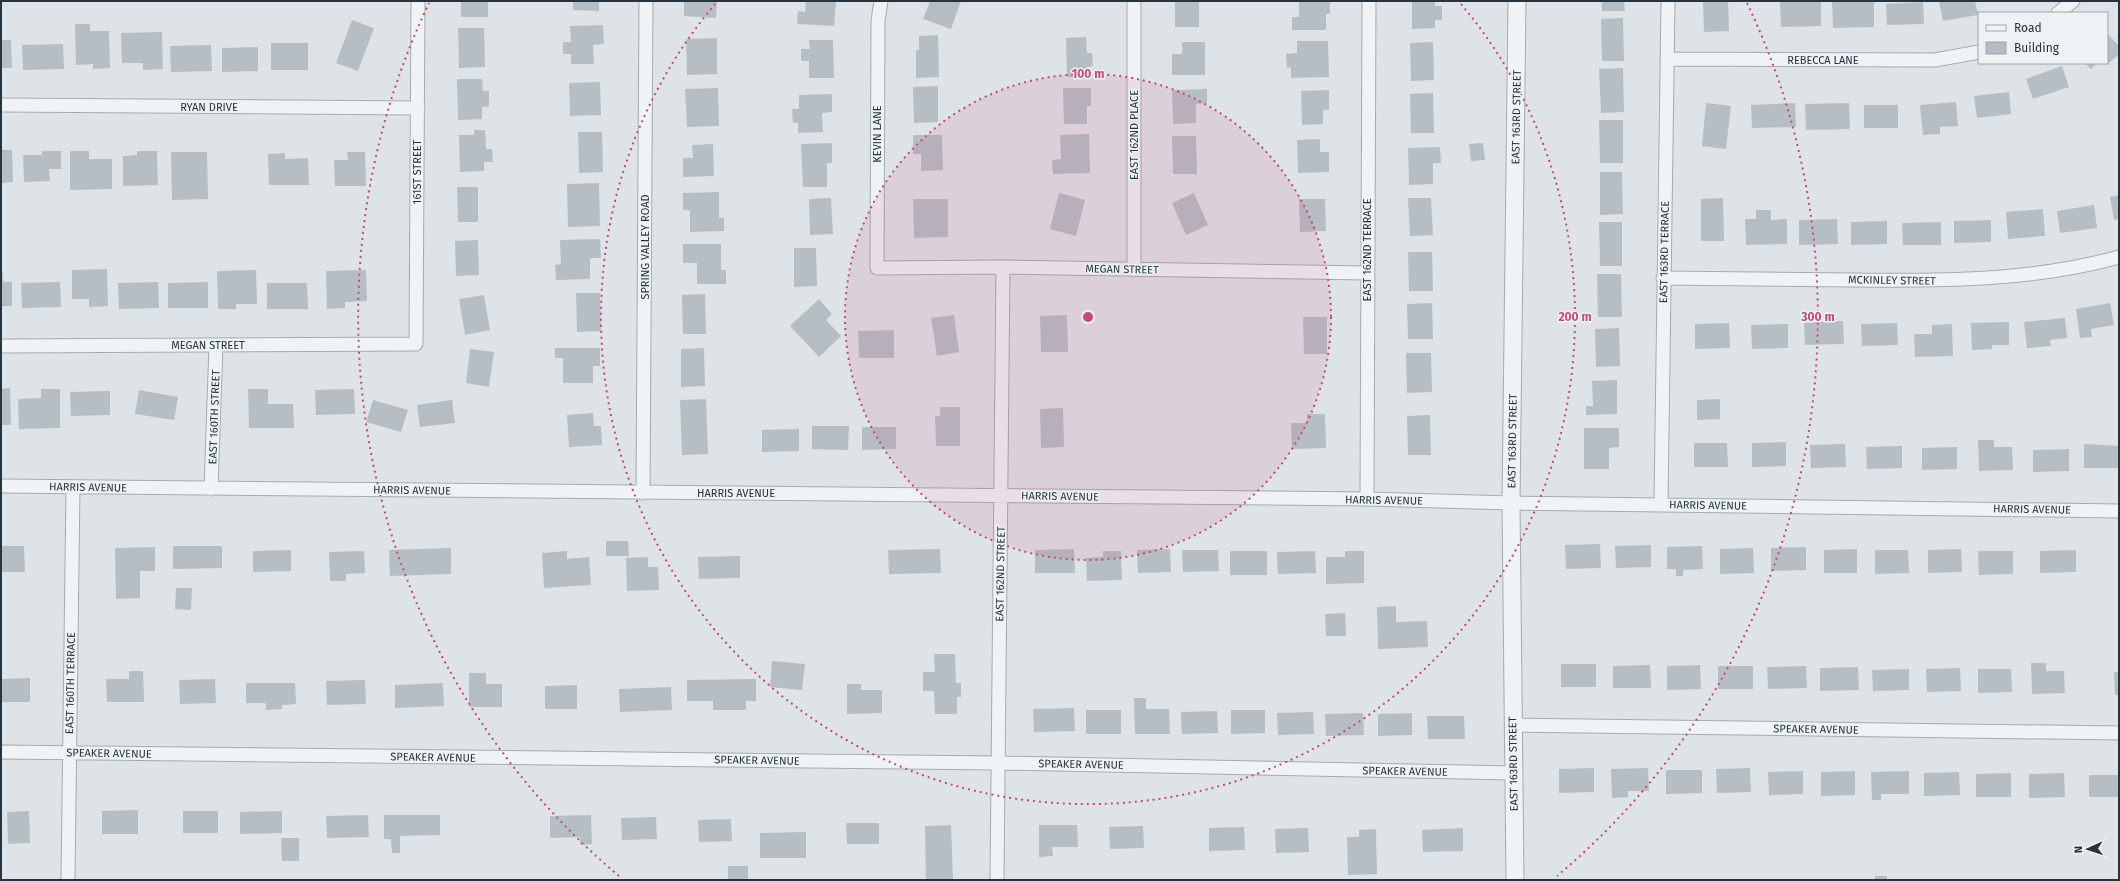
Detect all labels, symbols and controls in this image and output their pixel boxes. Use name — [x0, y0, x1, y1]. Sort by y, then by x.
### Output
legend — [1978, 12, 2108, 64]
text: Road — [2014, 21, 2042, 35]
text: Building — [2014, 41, 2060, 55]
street label: REBECCA LANE — [1787, 54, 1859, 67]
text: 100 m — [1072, 67, 1104, 81]
street label: EAST 163RD STREET — [1509, 69, 1524, 164]
street label: EAST 162ND PLACE — [1128, 90, 1141, 180]
street label: RYAN DRIVE — [180, 101, 238, 114]
street label: KEVIN LANE — [871, 105, 884, 163]
street label: 161ST STREET — [411, 139, 424, 204]
street label: SPRING VALLEY ROAD — [639, 194, 652, 300]
street label: EAST 162ND TERRACE — [1361, 198, 1374, 302]
street label: EAST 163RD TERRACE — [1657, 201, 1672, 303]
street label: MEGAN STREET — [1085, 262, 1159, 277]
street label: MCKINLEY STREET — [1848, 273, 1936, 288]
centre of rings — [1081, 310, 1095, 324]
text: 200 m — [1558, 310, 1592, 324]
text: 300 m — [1800, 310, 1835, 324]
street label: MEGAN STREET — [171, 339, 245, 352]
street label: EAST 160TH STREET — [206, 369, 223, 465]
street label: EAST 163RD STREET — [1505, 393, 1520, 488]
street label: HARRIS AVENUE — [49, 480, 127, 495]
street label: HARRIS AVENUE — [373, 483, 451, 498]
street label: HARRIS AVENUE — [697, 487, 775, 500]
street label: HARRIS AVENUE — [1021, 489, 1099, 504]
street label: HARRIS AVENUE — [1345, 493, 1423, 508]
street label: HARRIS AVENUE — [1669, 498, 1747, 513]
street label: HARRIS AVENUE — [1993, 502, 2071, 517]
street label: EAST 162ND STREET — [993, 526, 1008, 622]
street label: EAST 160TH TERRACE — [63, 632, 78, 734]
street label: EAST 163RD STREET — [1506, 716, 1521, 811]
street label: SPEAKER AVENUE — [1773, 722, 1859, 737]
street label: SPEAKER AVENUE — [66, 746, 152, 761]
street label: SPEAKER AVENUE — [390, 750, 476, 765]
street label: SPEAKER AVENUE — [714, 753, 800, 768]
street label: SPEAKER AVENUE — [1038, 757, 1124, 772]
street label: SPEAKER AVENUE — [1362, 764, 1448, 779]
north arrow — [2068, 829, 2108, 869]
text: N — [2072, 846, 2085, 853]

